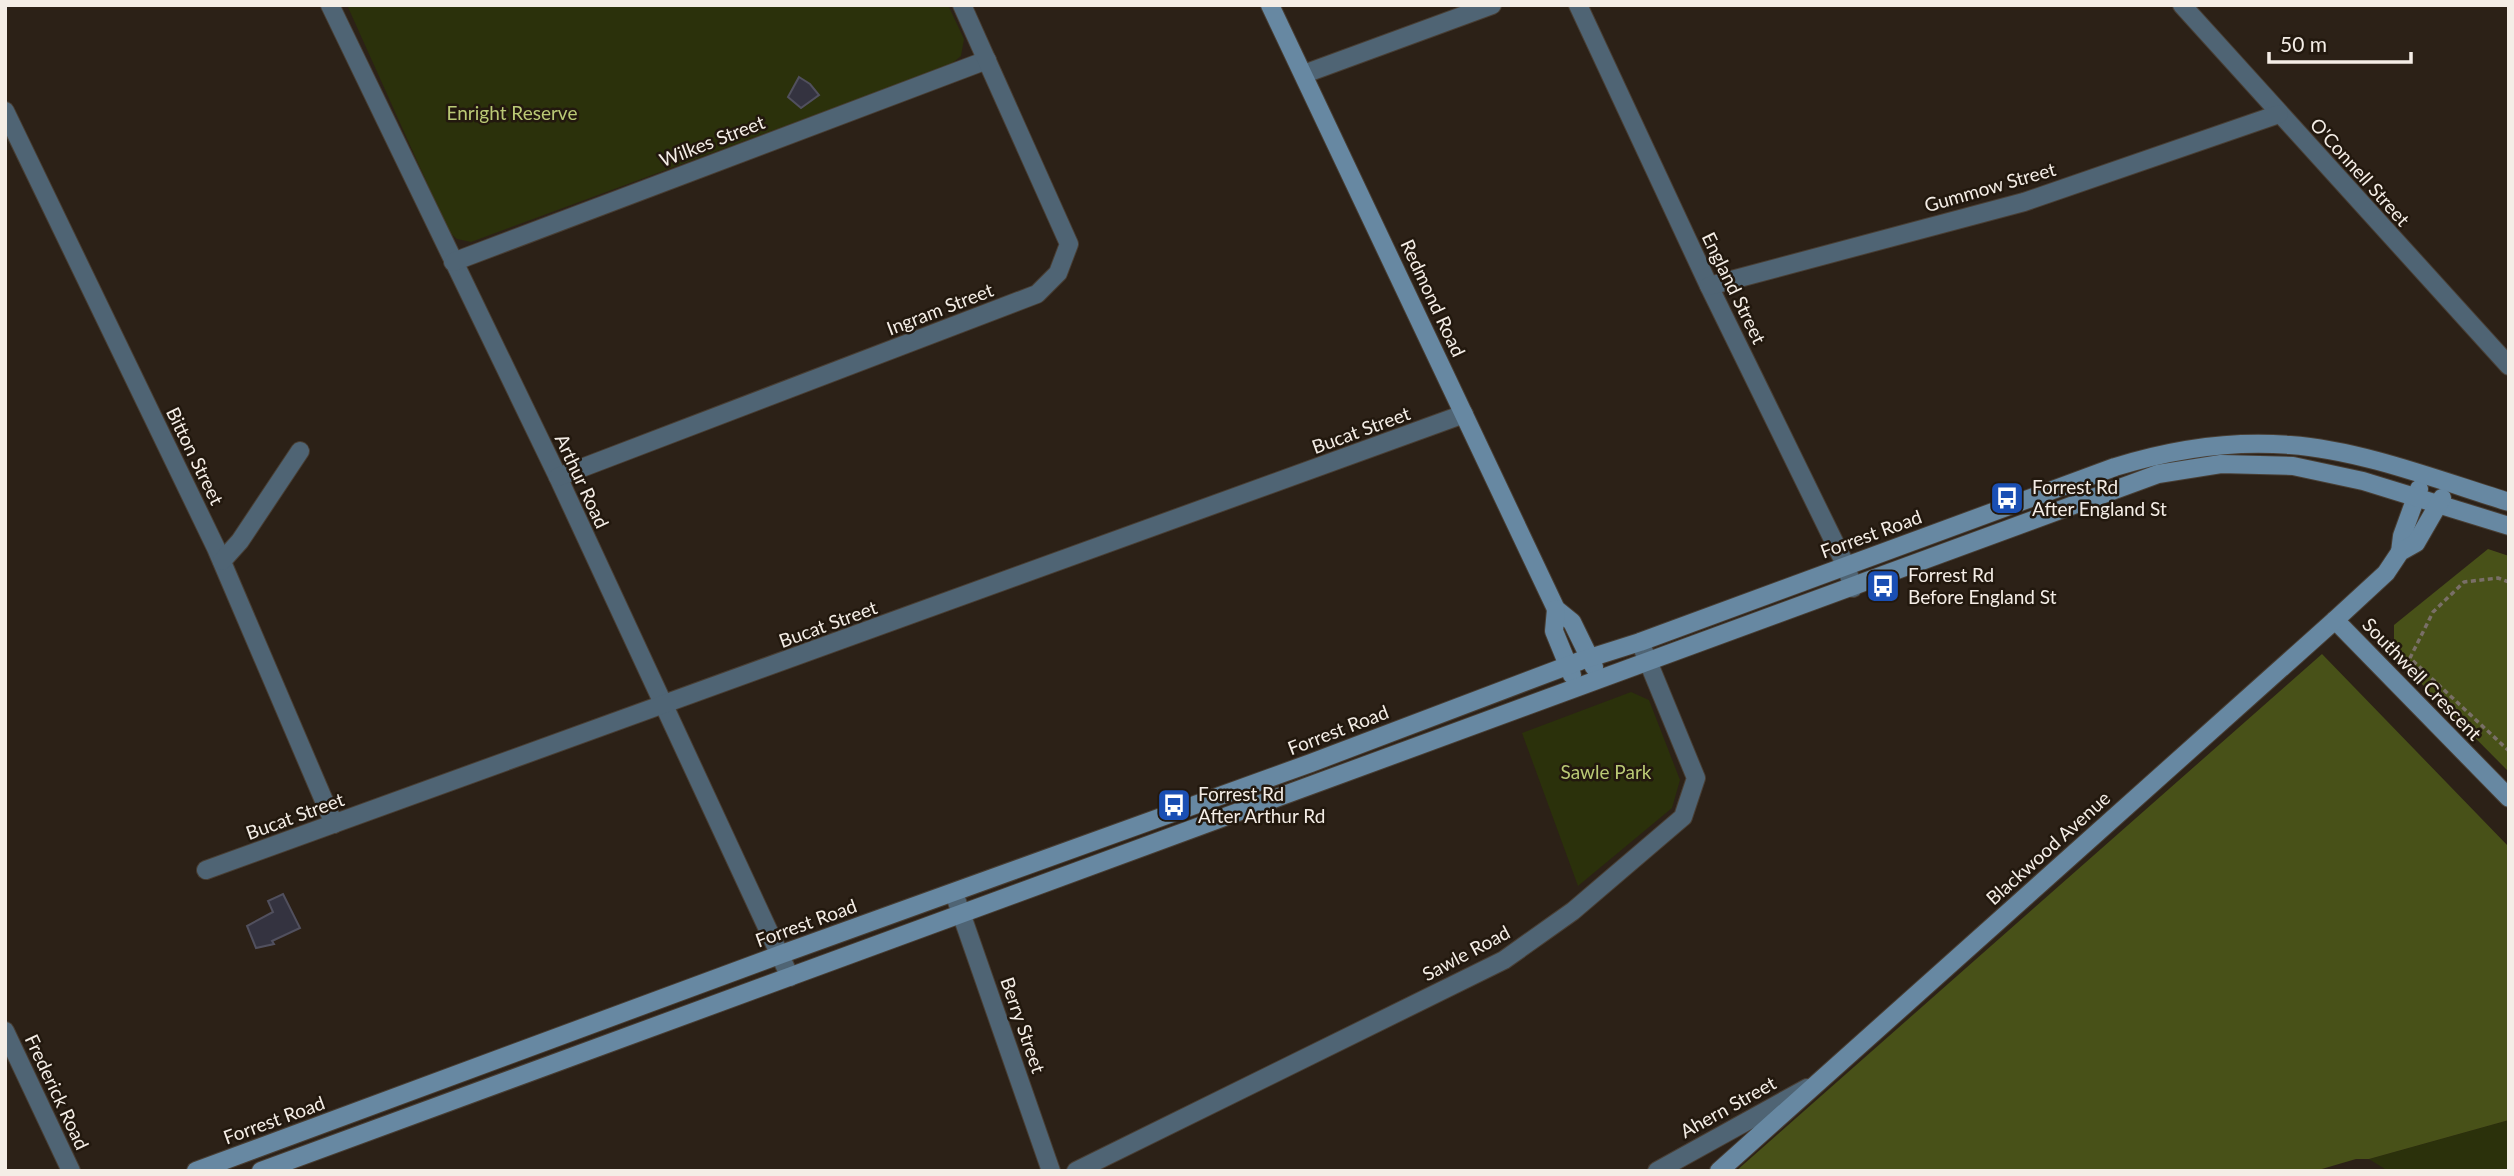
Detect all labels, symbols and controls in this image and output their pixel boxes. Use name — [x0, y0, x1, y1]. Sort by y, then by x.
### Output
scale bar — [2269, 21, 2411, 65]
text: 50 m — [2280, 31, 2327, 56]
park label: Enright Reserve — [447, 101, 577, 124]
street label: Wilkes Street — [656, 110, 768, 171]
street label: O'Connell Street — [2306, 113, 2415, 231]
street label: Gummow Street — [1922, 157, 2058, 216]
street label: England Street — [1698, 228, 1771, 347]
street label: Redmond Road — [1396, 236, 1471, 360]
street label: Ingram Street — [883, 278, 997, 339]
street label: Bucat Street — [1309, 401, 1413, 458]
street label: Bitton Street — [162, 403, 229, 509]
street label: Arthur Road — [551, 430, 614, 532]
place label: Forrest Rd After England St — [2032, 475, 2167, 520]
bus stop icon: Forrest Rd After England St — [1988, 479, 2026, 517]
street label: Forrest Road — [1817, 505, 1925, 563]
place label: Forrest Rd Before England St — [1908, 563, 2057, 608]
bus stop icon: Forrest Rd Before England St — [1864, 567, 1902, 605]
street label: Bucat Street — [776, 595, 880, 652]
street label: Southwell Crescent — [2358, 613, 2487, 745]
street label: Forrest Road — [1284, 700, 1392, 759]
park label: Sawle Park — [1561, 760, 1652, 783]
place label: Forrest Rd After Arthur Rd — [1198, 782, 1325, 827]
bus stop icon: Forrest Rd After Arthur Rd — [1155, 786, 1193, 824]
street label: Blackwood Avenue — [1981, 786, 2114, 909]
street label: Bucat Street — [243, 787, 347, 844]
street label: Forrest Road — [752, 894, 860, 952]
street label: Sawle Road — [1418, 920, 1514, 985]
street label: Berry Street — [996, 974, 1051, 1076]
street label: Frederick Road — [21, 1031, 94, 1153]
street label: Ahern Street — [1676, 1071, 1780, 1142]
street label: Forrest Road — [220, 1091, 328, 1149]

